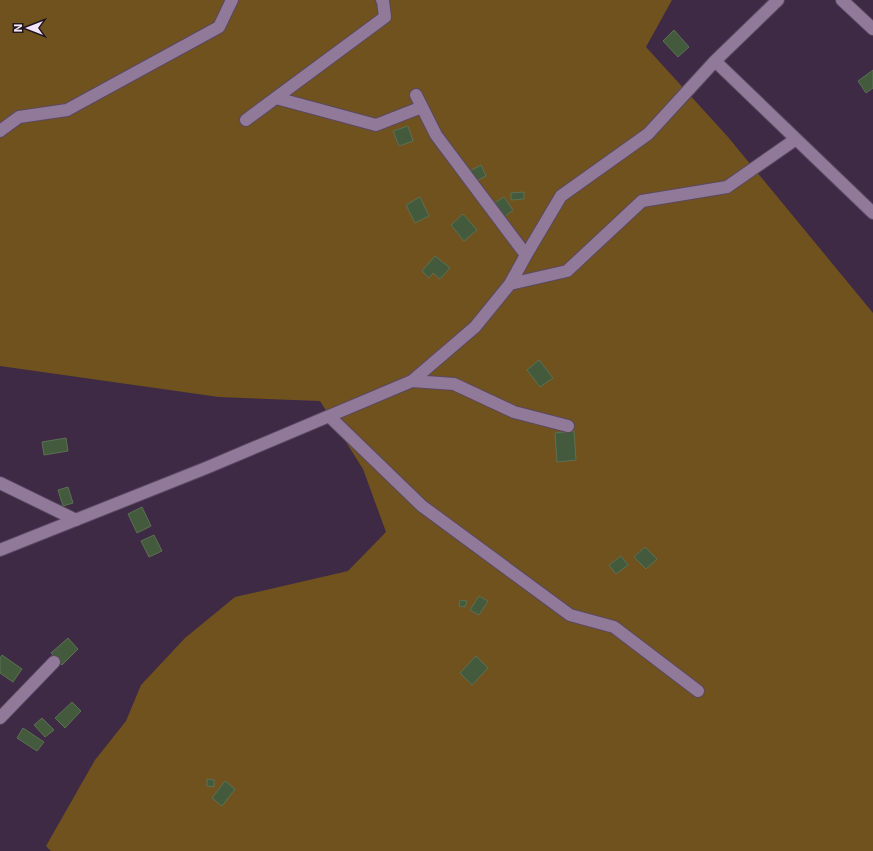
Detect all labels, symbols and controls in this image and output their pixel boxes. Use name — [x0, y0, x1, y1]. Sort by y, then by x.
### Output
north arrow — [8, 8, 48, 48]
text: N — [11, 24, 25, 32]

